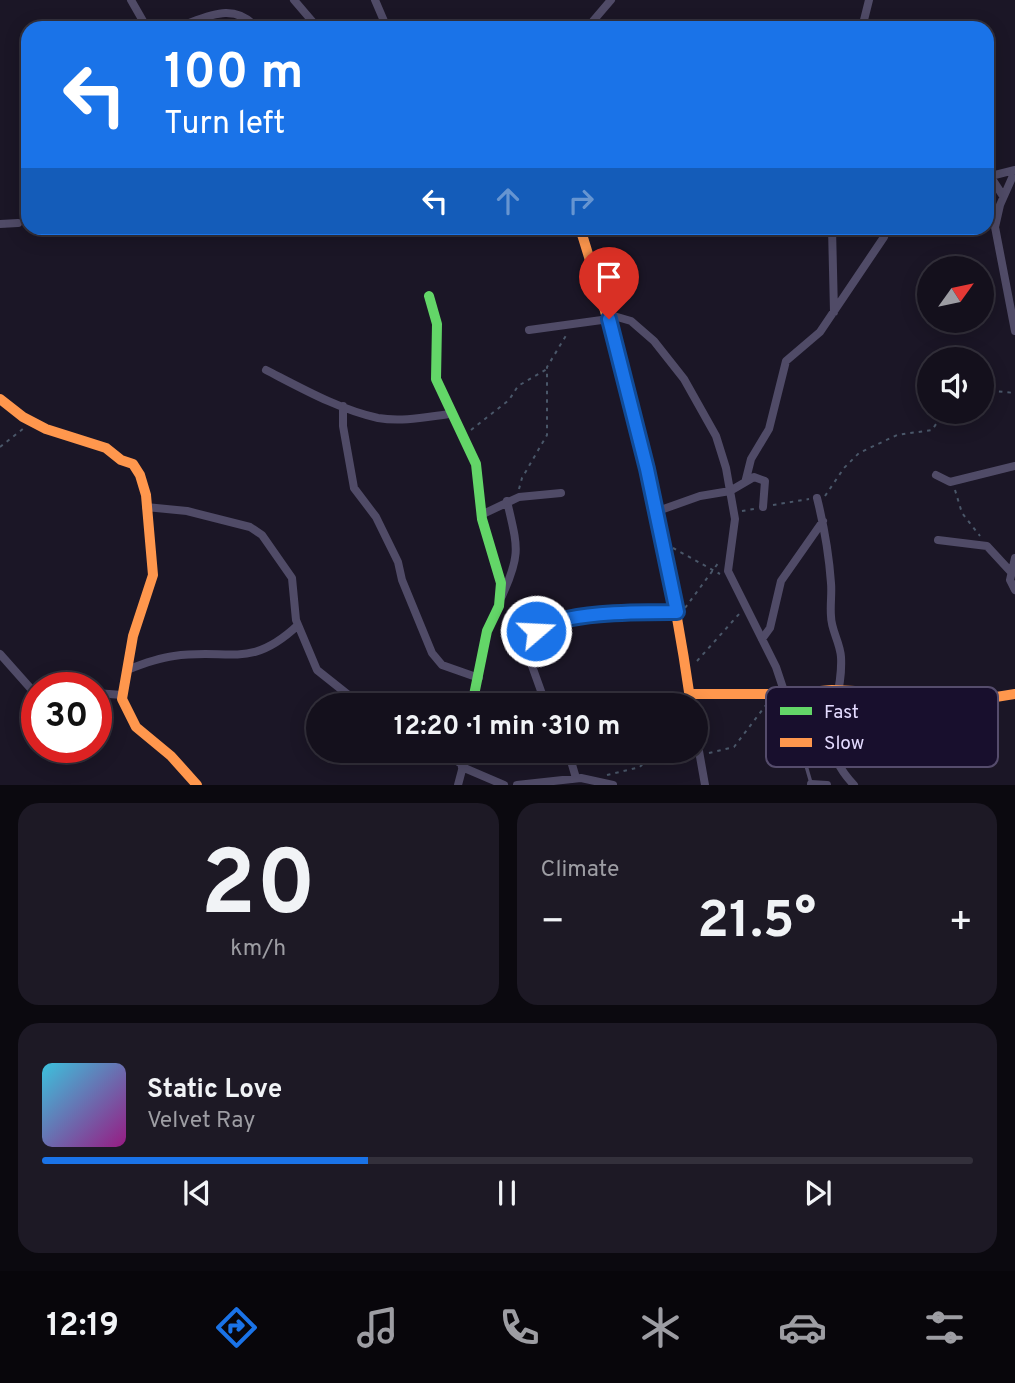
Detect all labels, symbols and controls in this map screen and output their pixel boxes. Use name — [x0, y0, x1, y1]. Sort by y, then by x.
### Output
text: 100 m — [164, 44, 303, 106]
icon: left — [49, 49, 140, 140]
text: Turn left — [164, 105, 285, 145]
icon: left — [416, 182, 454, 220]
icon: ahead — [489, 182, 527, 220]
icon: right — [562, 182, 600, 220]
pin — [579, 247, 639, 319]
north arrow — [917, 256, 994, 332]
map controls — [917, 256, 994, 424]
icon: arrive — [590, 258, 628, 296]
button: sound — [917, 347, 994, 424]
position arrow — [499, 594, 573, 668]
speed limit sign: 30 — [21, 672, 112, 763]
legend — [766, 687, 998, 767]
text: Fast — [824, 701, 859, 725]
text: 12:20 · 1 min · 310 m — [394, 711, 620, 744]
text: Slow — [824, 732, 864, 756]
text: 20 — [201, 832, 316, 947]
text: Climate — [541, 856, 619, 885]
text: 21.5° — [697, 890, 816, 956]
text: − — [541, 899, 565, 948]
text: + — [948, 899, 973, 948]
text: km/h — [230, 935, 286, 964]
text: Static Love — [147, 1074, 282, 1107]
text: Velvet Ray — [147, 1107, 255, 1136]
icon: previous — [178, 1174, 216, 1212]
icon: pause — [488, 1174, 526, 1212]
icon: next — [799, 1174, 837, 1212]
icon: directions — [212, 1303, 261, 1352]
icon: music — [353, 1303, 402, 1352]
icon: phone — [495, 1303, 544, 1352]
icon: climate — [636, 1303, 685, 1352]
icon: car — [778, 1303, 827, 1352]
icon: filters — [920, 1303, 969, 1352]
text: 12:19 — [46, 1307, 119, 1347]

